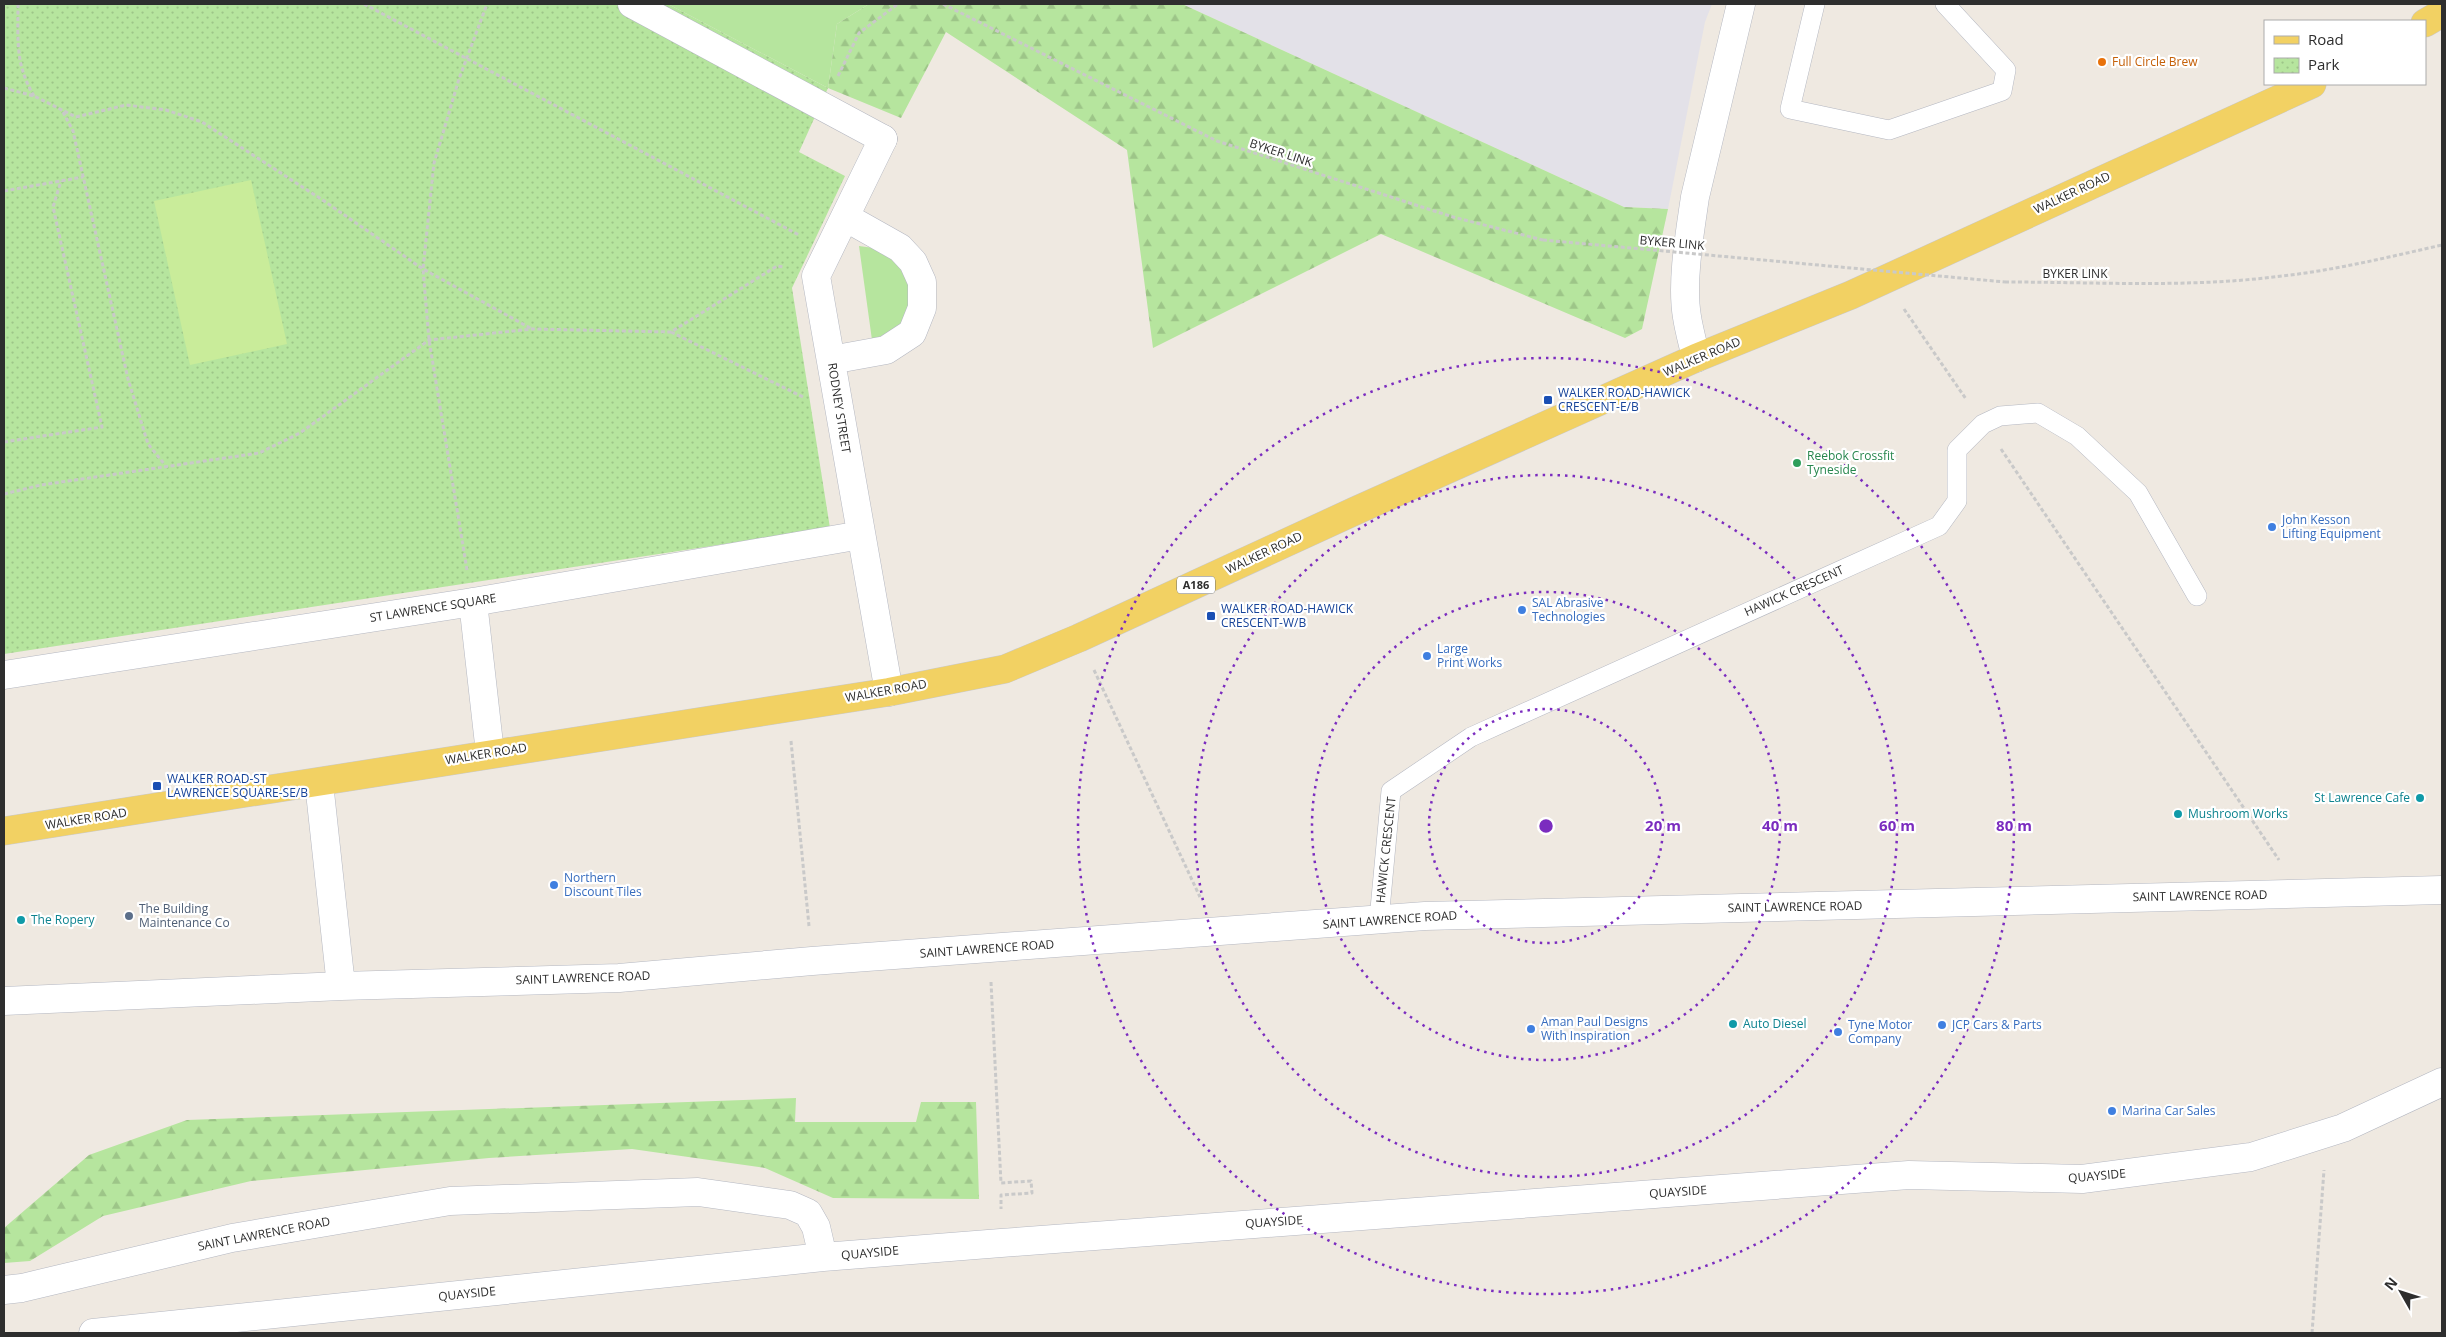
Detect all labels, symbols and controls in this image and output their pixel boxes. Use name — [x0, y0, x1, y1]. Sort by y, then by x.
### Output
legend — [2264, 20, 2426, 85]
text: Road — [2308, 29, 2344, 49]
place label: Full Circle Brew — [2112, 53, 2198, 70]
text: Park — [2308, 54, 2339, 74]
marker: Full Circle Brew — [2096, 56, 2108, 68]
street label: BYKER LINK — [1248, 134, 1315, 171]
street label: WALKER ROAD — [2031, 167, 2113, 218]
street label: BYKER LINK — [1639, 231, 1706, 254]
street label: BYKER LINK — [2043, 265, 2108, 282]
street label: WALKER ROAD — [1661, 333, 1743, 380]
street label: RODNEY STREET — [824, 361, 855, 455]
place label: WALKER ROAD-HAWICK CRESCENT-E/B — [1558, 384, 1691, 415]
marker: WALKER ROAD-HAWICK CRESCENT-E/B — [1542, 394, 1554, 406]
place label: Reebok Crossfit Tyneside — [1807, 447, 1894, 478]
marker: Reebok Crossfit Tyneside — [1791, 457, 1803, 469]
place label: John Kesson Lifting Equipment — [2281, 511, 2381, 542]
marker: John Kesson Lifting Equipment — [2266, 521, 2278, 533]
street label: WALKER ROAD — [1223, 527, 1305, 578]
street label: HAWICK CRESCENT — [1741, 561, 1846, 620]
road number: A186 — [1177, 576, 1215, 594]
street label: ST LAWRENCE SQUARE — [368, 589, 497, 626]
place label: SAL Abrasive Technologies — [1532, 594, 1606, 625]
place label: WALKER ROAD-HAWICK CRESCENT-W/B — [1221, 600, 1354, 631]
marker: SAL Abrasive Technologies — [1516, 604, 1528, 616]
marker: WALKER ROAD-HAWICK CRESCENT-W/B — [1205, 610, 1217, 622]
place label: Large Print Works — [1437, 640, 1502, 671]
marker: Large Print Works — [1421, 650, 1433, 662]
street label: WALKER ROAD — [844, 675, 928, 706]
street label: WALKER ROAD — [444, 739, 528, 768]
place label: WALKER ROAD-ST LAWRENCE SQUARE-SE/B — [167, 770, 308, 801]
marker: WALKER ROAD-ST LAWRENCE SQUARE-SE/B — [151, 780, 163, 792]
place label: St Lawrence Cafe — [2314, 789, 2410, 806]
marker: St Lawrence Cafe — [2414, 792, 2426, 804]
street label: HAWICK CRESCENT — [1371, 795, 1400, 904]
street label: WALKER ROAD — [44, 804, 128, 833]
place label: Mushroom Works — [2188, 805, 2288, 822]
marker: Mushroom Works — [2172, 808, 2184, 820]
text: 20 m — [1645, 815, 1681, 835]
text: 40 m — [1762, 815, 1798, 835]
text: 60 m — [1879, 815, 1915, 835]
text: 80 m — [1996, 815, 2032, 835]
centre of rings — [1537, 817, 1555, 835]
place label: Northern Discount Tiles — [564, 869, 642, 900]
marker: Northern Discount Tiles — [548, 879, 560, 891]
street label: SAINT LAWRENCE ROAD — [2133, 886, 2267, 905]
street label: SAINT LAWRENCE ROAD — [1728, 897, 1862, 916]
place label: The Building Maintenance Co — [139, 900, 230, 931]
street label: SAINT LAWRENCE ROAD — [1322, 906, 1458, 933]
marker: The Building Maintenance Co — [123, 910, 135, 922]
place label: The Ropery — [31, 911, 95, 928]
marker: The Ropery — [15, 914, 27, 926]
street label: SAINT LAWRENCE ROAD — [919, 935, 1055, 962]
street label: SAINT LAWRENCE ROAD — [515, 967, 651, 988]
place label: Aman Paul Designs With Inspiration — [1541, 1013, 1648, 1044]
place label: Auto Diesel — [1743, 1015, 1807, 1032]
place label: Tyne Motor Company — [1848, 1016, 1912, 1047]
place label: JCP Cars & Parts — [1951, 1016, 2042, 1033]
marker: Auto Diesel — [1727, 1018, 1739, 1030]
marker: JCP Cars & Parts — [1936, 1019, 1948, 1031]
marker: Aman Paul Designs With Inspiration — [1525, 1023, 1537, 1035]
marker: Tyne Motor Company — [1832, 1026, 1844, 1038]
place label: Marina Car Sales — [2122, 1102, 2216, 1119]
marker: Marina Car Sales — [2106, 1105, 2118, 1117]
street label: QUAYSIDE — [2067, 1165, 2126, 1186]
street label: QUAYSIDE — [1649, 1181, 1707, 1202]
street label: QUAYSIDE — [1245, 1211, 1303, 1232]
street label: SAINT LAWRENCE ROAD — [196, 1212, 332, 1255]
street label: QUAYSIDE — [840, 1242, 899, 1263]
north arrow — [2376, 1267, 2426, 1317]
text: N — [2380, 1273, 2401, 1294]
street label: QUAYSIDE — [437, 1282, 497, 1305]

